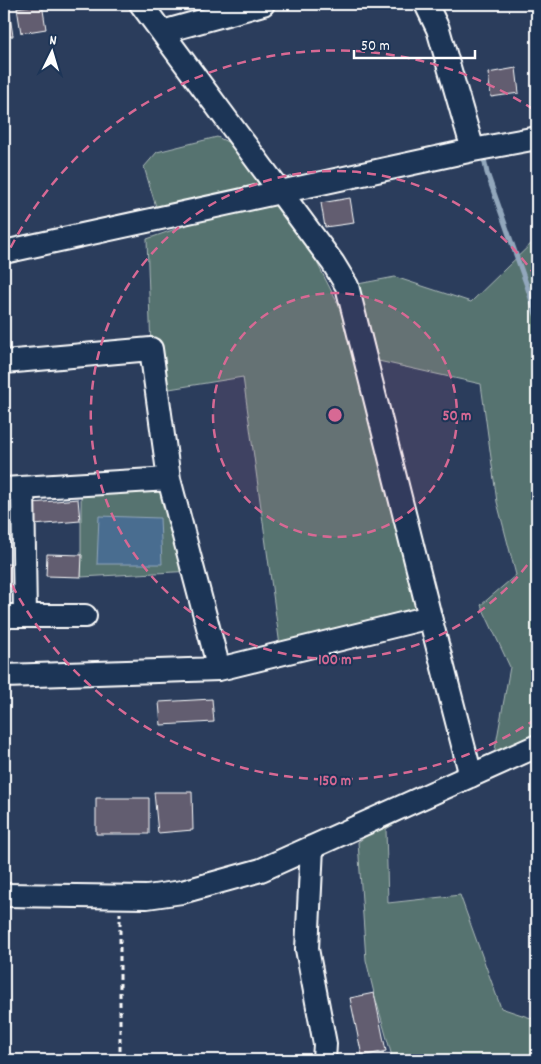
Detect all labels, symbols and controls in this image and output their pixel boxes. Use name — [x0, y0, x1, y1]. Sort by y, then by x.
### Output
north arrow — [28, 28, 78, 78]
scale bar — [354, 28, 475, 60]
text: N — [49, 31, 57, 51]
text: 50 m — [361, 36, 390, 58]
centre of rings — [326, 406, 344, 424]
text: 50 m — [443, 406, 471, 428]
text: 100 m — [318, 650, 352, 672]
text: 150 m — [319, 771, 351, 793]

